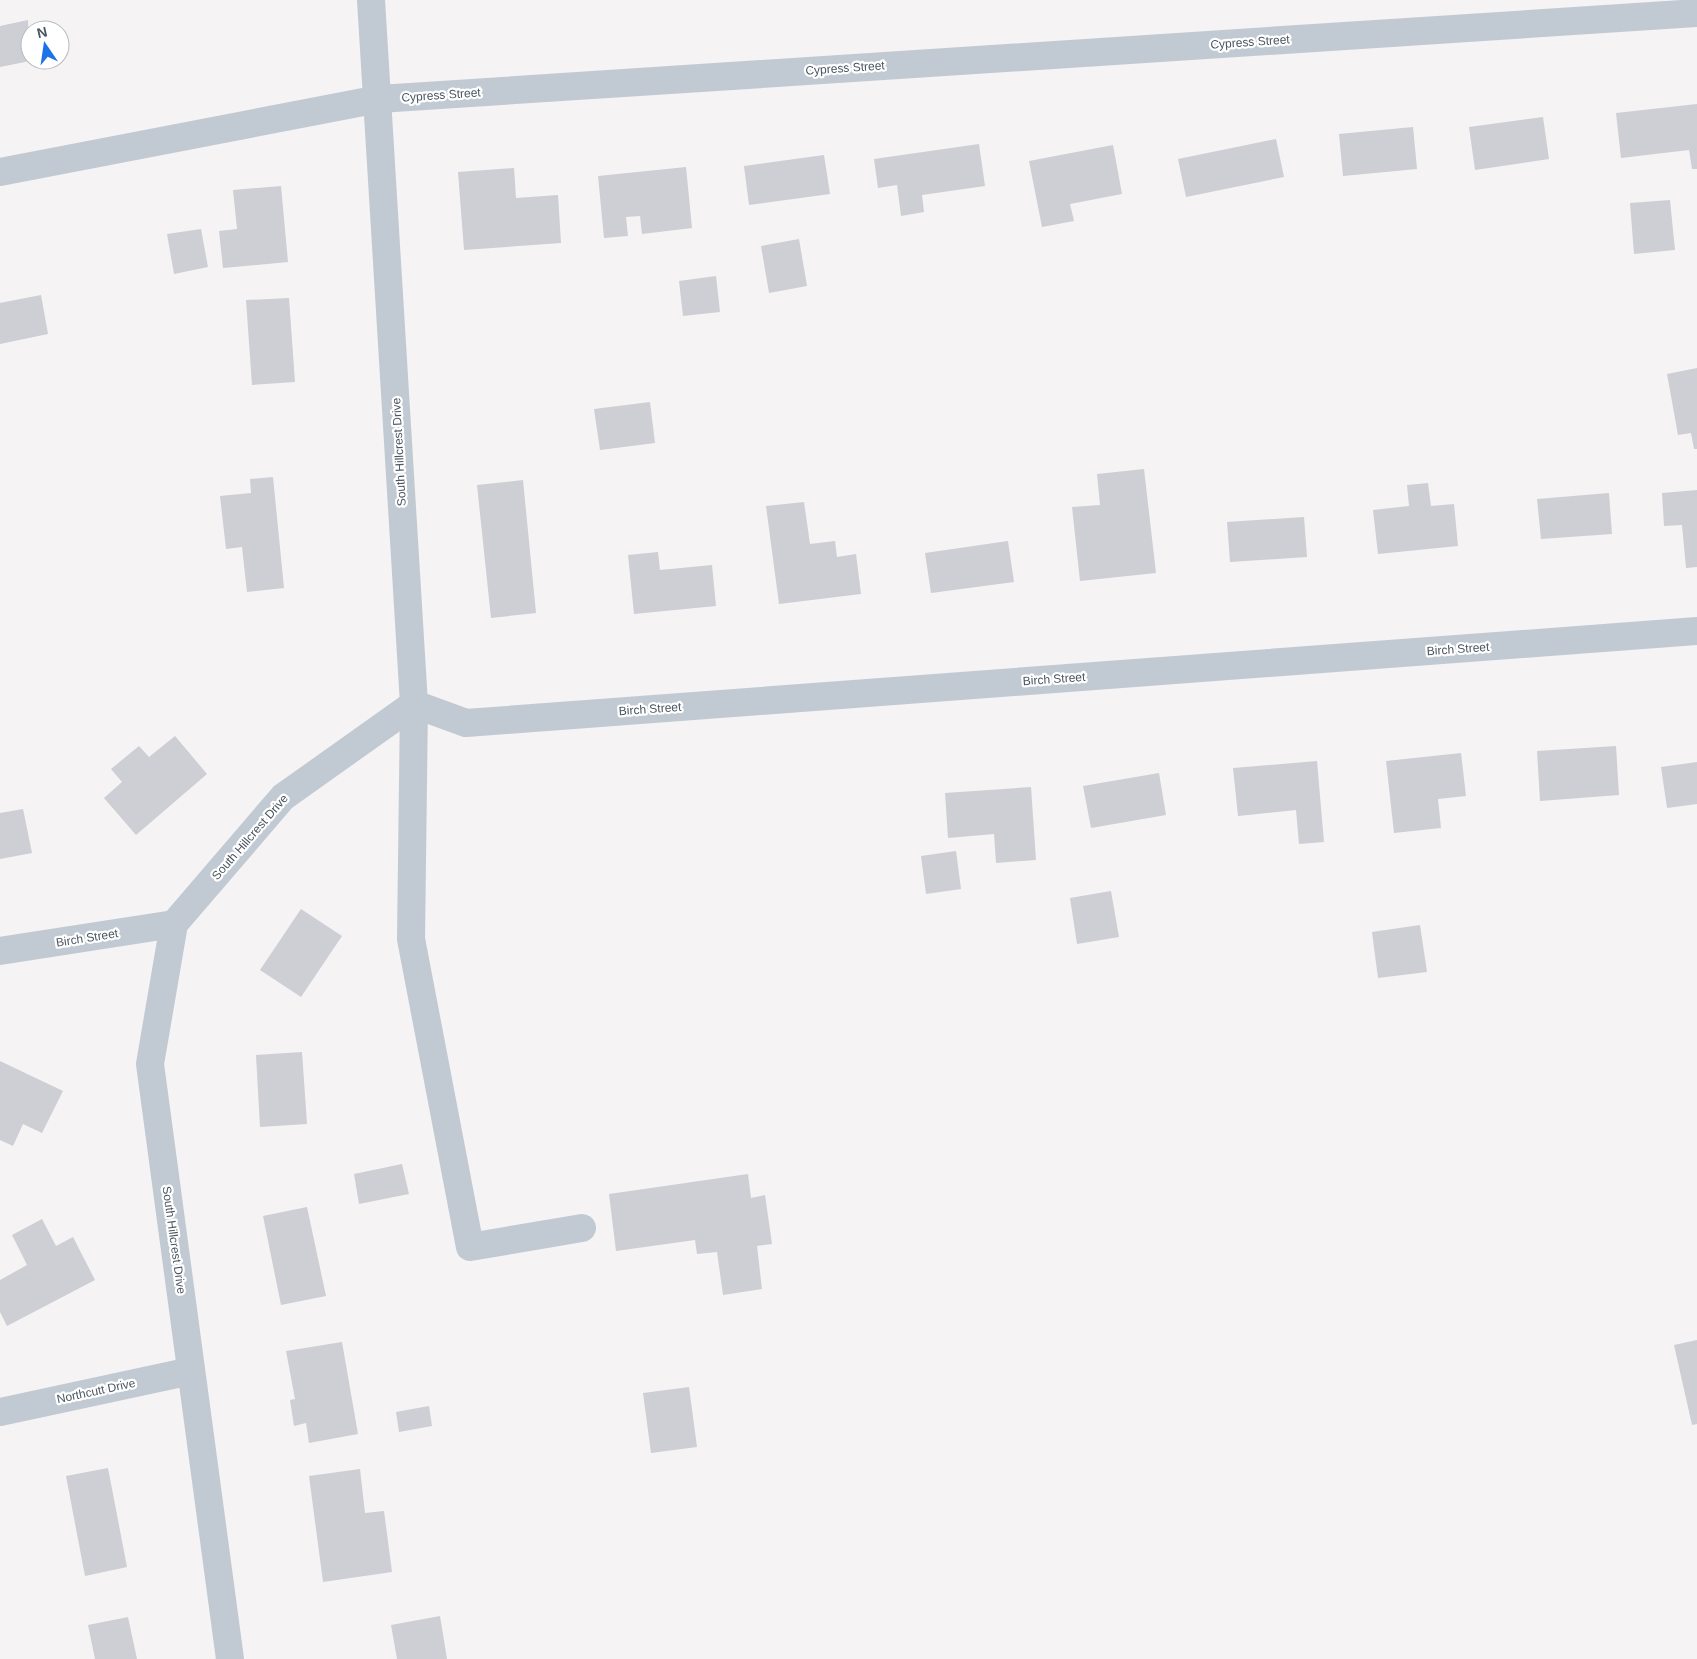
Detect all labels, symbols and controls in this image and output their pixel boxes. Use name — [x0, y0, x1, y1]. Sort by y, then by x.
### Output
north arrow — [20, 20, 70, 70]
text: N — [35, 23, 49, 41]
street label: Cypress Street — [1210, 32, 1291, 52]
street label: Cypress Street — [805, 58, 886, 78]
street label: Cypress Street — [401, 85, 482, 105]
street label: South Hillcrest Drive — [389, 397, 409, 507]
street label: Birch Street — [1426, 640, 1490, 658]
street label: Birch Street — [1022, 670, 1086, 688]
street label: Birch Street — [618, 700, 682, 718]
street label: South Hillcrest Drive — [209, 791, 291, 883]
street label: Birch Street — [55, 926, 120, 950]
street label: South Hillcrest Drive — [160, 1185, 189, 1295]
street label: Northcutt Drive — [55, 1376, 137, 1406]

